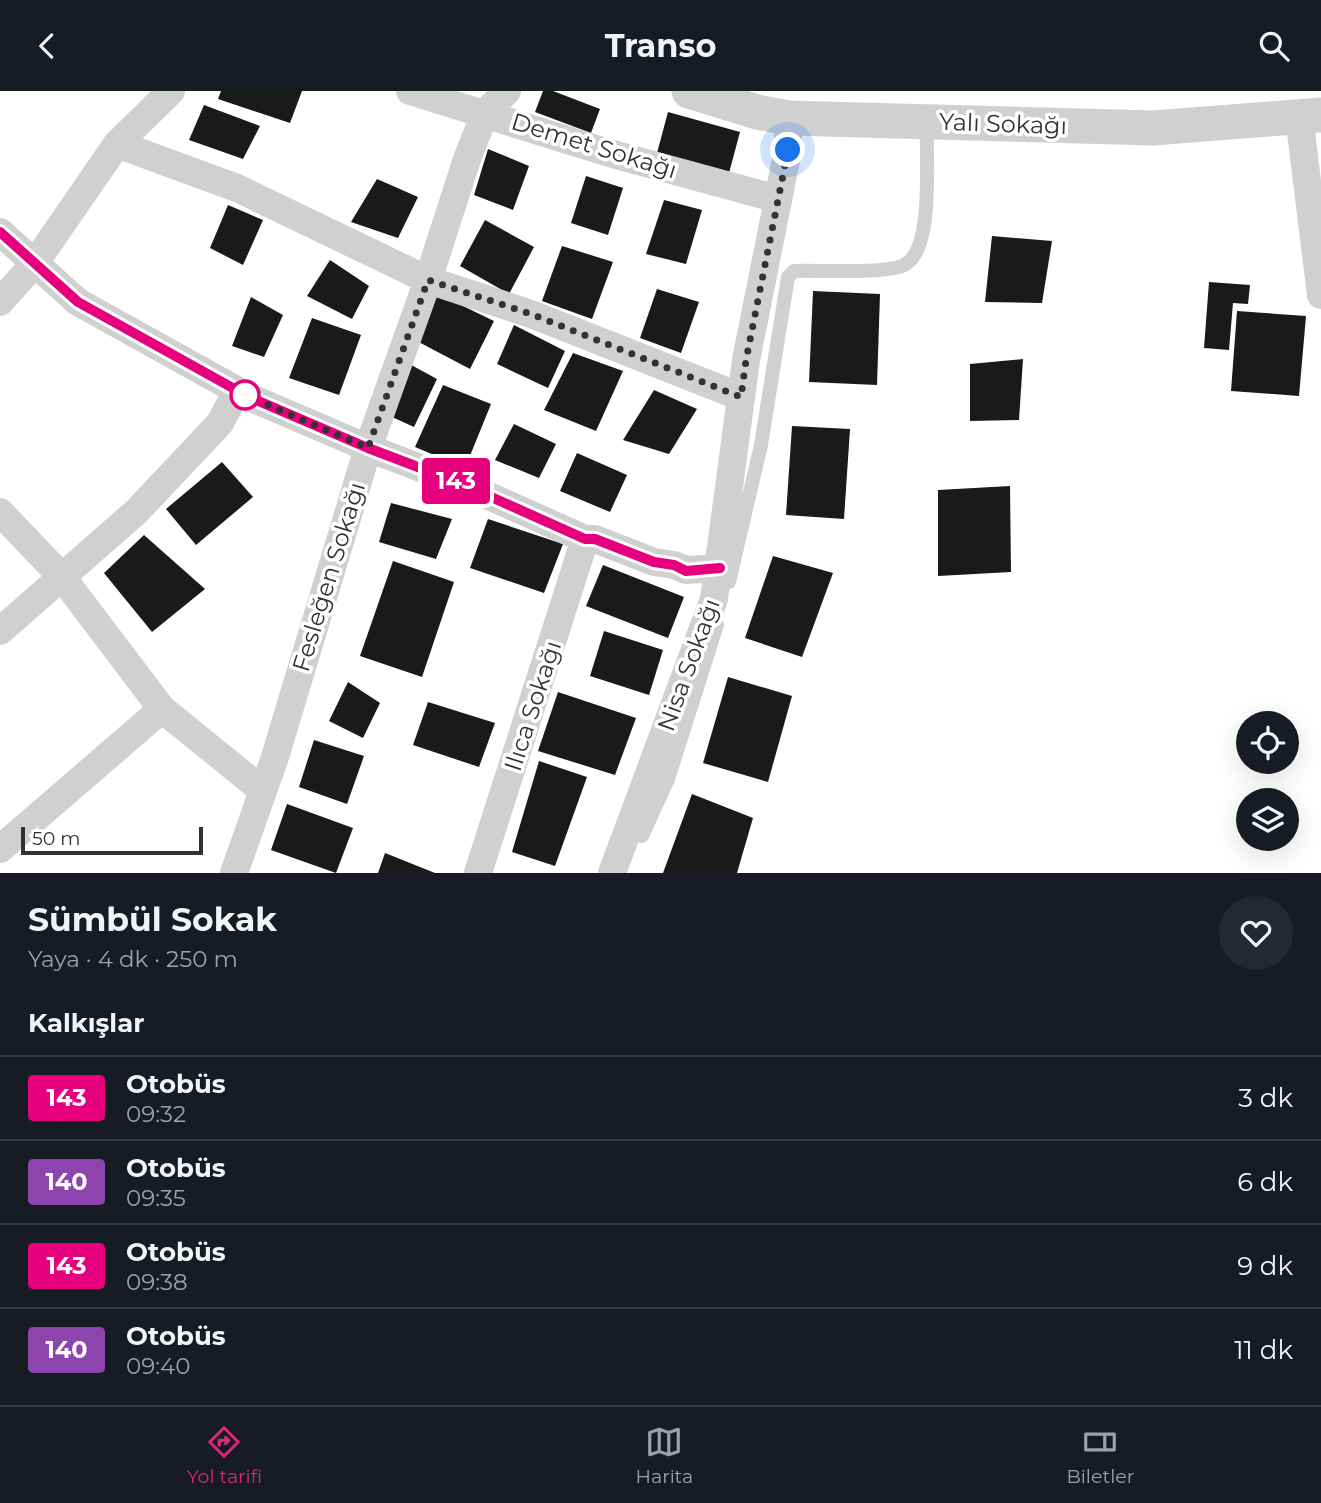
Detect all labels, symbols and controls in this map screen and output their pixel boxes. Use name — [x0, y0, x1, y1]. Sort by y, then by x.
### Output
text: Transo — [605, 26, 716, 65]
icon: back — [28, 27, 66, 65]
icon: search — [1255, 27, 1293, 65]
street label: Demet Sokağı — [508, 107, 680, 184]
street label: Yalı Sokağı — [939, 107, 1067, 140]
your location — [770, 132, 805, 167]
unlabelled marker — [230, 380, 260, 410]
line badge: 143 — [416, 458, 496, 504]
text: 143 — [436, 466, 476, 495]
street label: Fesleğen Sokağı — [286, 479, 371, 675]
street label: Nisa Sokağı — [651, 595, 726, 735]
street label: Ilıca Sokağı — [498, 637, 567, 775]
map controls — [1236, 711, 1299, 851]
button: locate — [1236, 711, 1299, 774]
button: layers — [1236, 788, 1299, 851]
scale bar — [21, 824, 203, 856]
text: 50 m — [32, 827, 80, 850]
button: heart — [1219, 896, 1293, 970]
text: Sümbül Sokak — [28, 899, 277, 939]
text: Yaya · 4 dk · 250 m — [28, 945, 238, 973]
text: Kalkışlar — [28, 1007, 144, 1039]
text: Otobüs — [126, 1068, 226, 1100]
text: 3 dk — [1238, 1082, 1293, 1114]
text: 143 — [47, 1083, 87, 1112]
text: 09:32 — [126, 1100, 186, 1128]
text: Otobüs — [126, 1152, 226, 1184]
text: 6 dk — [1237, 1166, 1293, 1198]
text: 140 — [45, 1167, 88, 1196]
text: 09:35 — [126, 1184, 186, 1212]
text: Otobüs — [126, 1236, 226, 1268]
text: 9 dk — [1237, 1250, 1293, 1282]
text: 143 — [47, 1251, 87, 1280]
text: 09:38 — [126, 1268, 188, 1296]
text: Otobüs — [126, 1320, 226, 1352]
text: 11 dk — [1234, 1334, 1293, 1366]
text: 140 — [45, 1335, 88, 1364]
text: 09:40 — [126, 1352, 191, 1380]
tab: Yol tarifi — [187, 1423, 262, 1488]
tab: Harita — [636, 1423, 693, 1488]
tab: Biletler — [1066, 1423, 1134, 1488]

